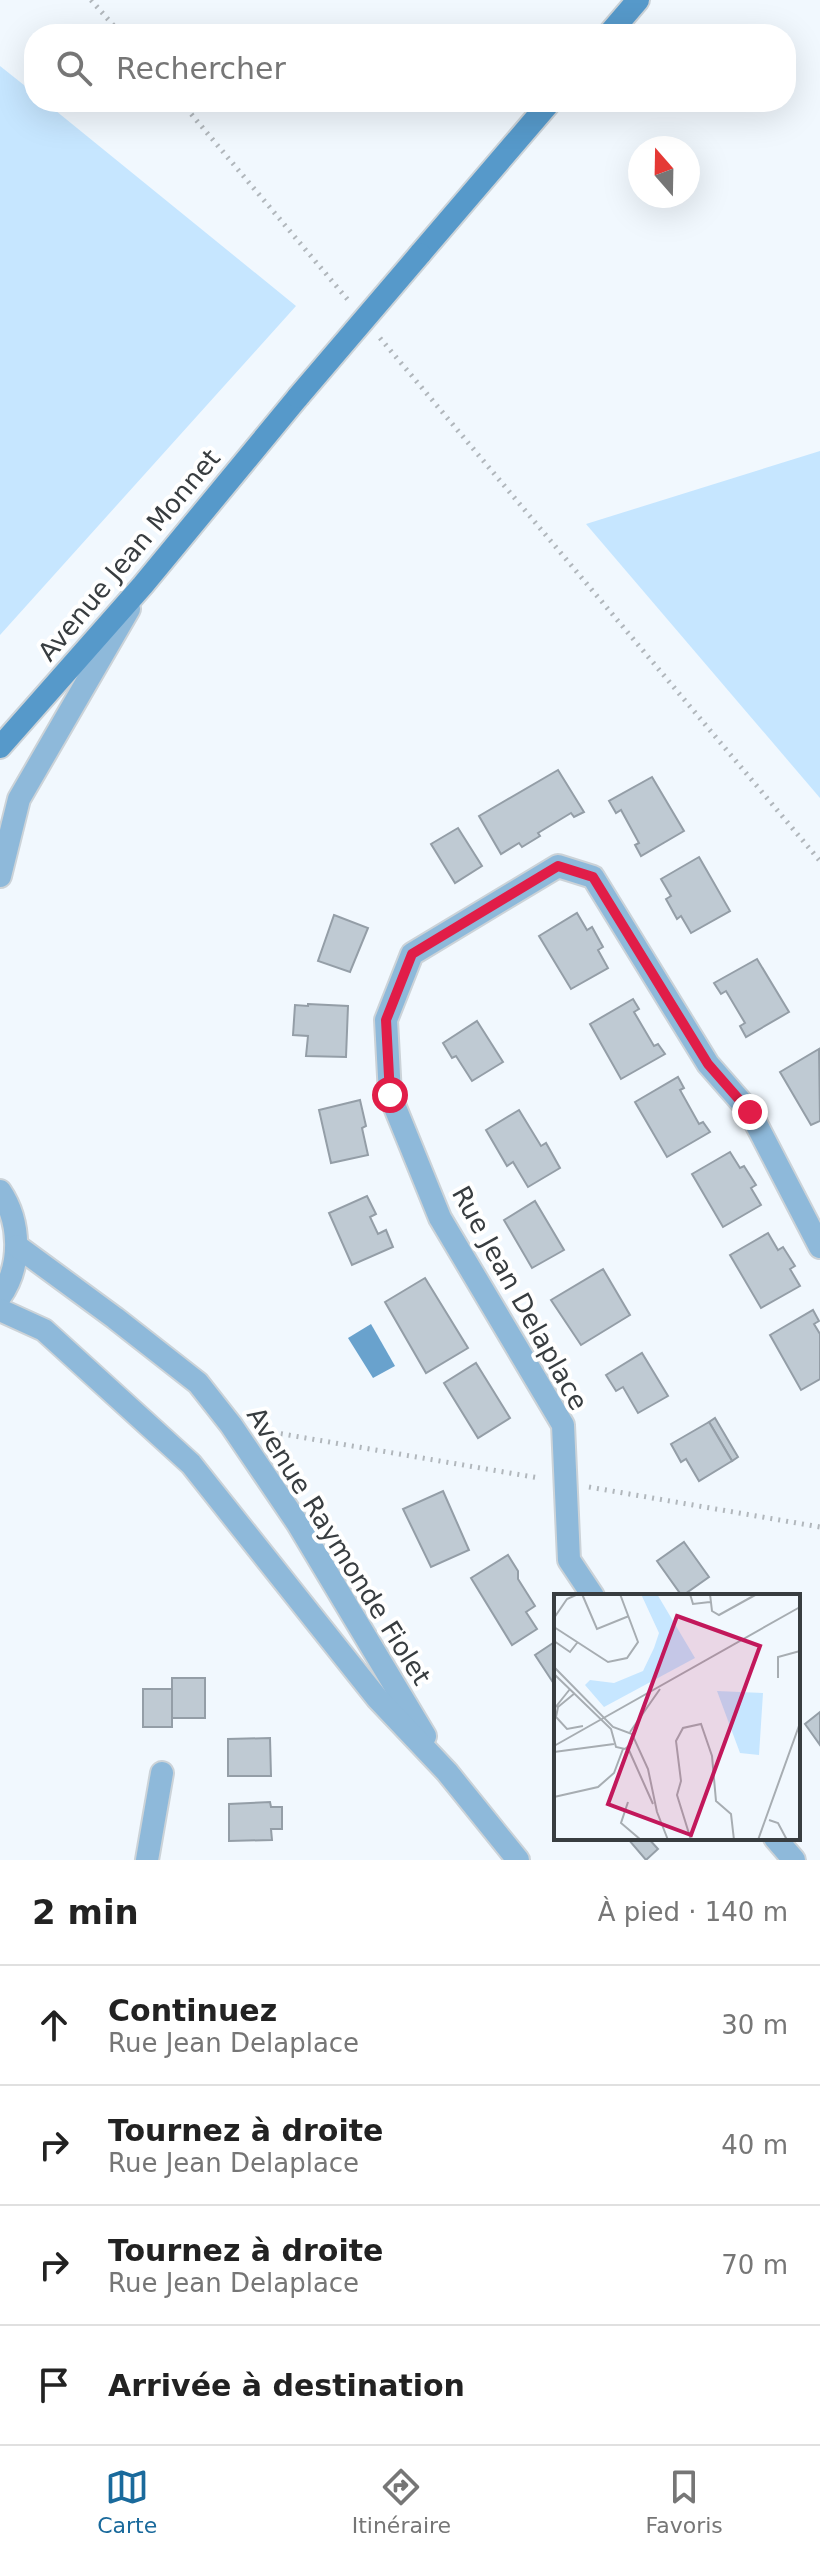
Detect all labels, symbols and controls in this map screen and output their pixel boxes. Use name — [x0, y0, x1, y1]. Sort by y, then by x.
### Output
search box — [24, 24, 796, 112]
icon: search — [52, 46, 96, 90]
text: Rechercher — [116, 51, 286, 86]
north arrow — [628, 136, 700, 208]
street label: Avenue Jean Monnet — [32, 443, 226, 667]
route start — [372, 1077, 408, 1113]
route end — [732, 1094, 768, 1130]
street label: Rue Jean Delaplace — [446, 1181, 594, 1415]
street label: Avenue Raymonde Fiolet — [241, 1402, 437, 1690]
inset map — [554, 1594, 800, 1840]
text: 2 min — [32, 1892, 139, 1932]
text: À pied · 140 m — [598, 1897, 788, 1927]
text: Continuez — [108, 1993, 277, 2028]
icon: ahead — [32, 2003, 76, 2047]
text: 30 m — [721, 2010, 788, 2040]
text: Rue Jean Delaplace — [108, 2028, 359, 2058]
text: Tournez à droite — [108, 2113, 383, 2148]
icon: right — [32, 2123, 76, 2167]
text: 40 m — [721, 2130, 788, 2160]
text: Rue Jean Delaplace — [108, 2148, 359, 2178]
text: Tournez à droite — [108, 2233, 383, 2268]
icon: right — [32, 2243, 76, 2287]
text: 70 m — [721, 2250, 788, 2280]
text: Rue Jean Delaplace — [108, 2268, 359, 2298]
icon: arrive — [32, 2363, 76, 2407]
text: Arrivée à destination — [108, 2368, 465, 2403]
tab: Carte — [97, 2465, 157, 2538]
tab: Itinéraire — [352, 2465, 451, 2538]
tab: Favoris — [646, 2465, 723, 2538]

